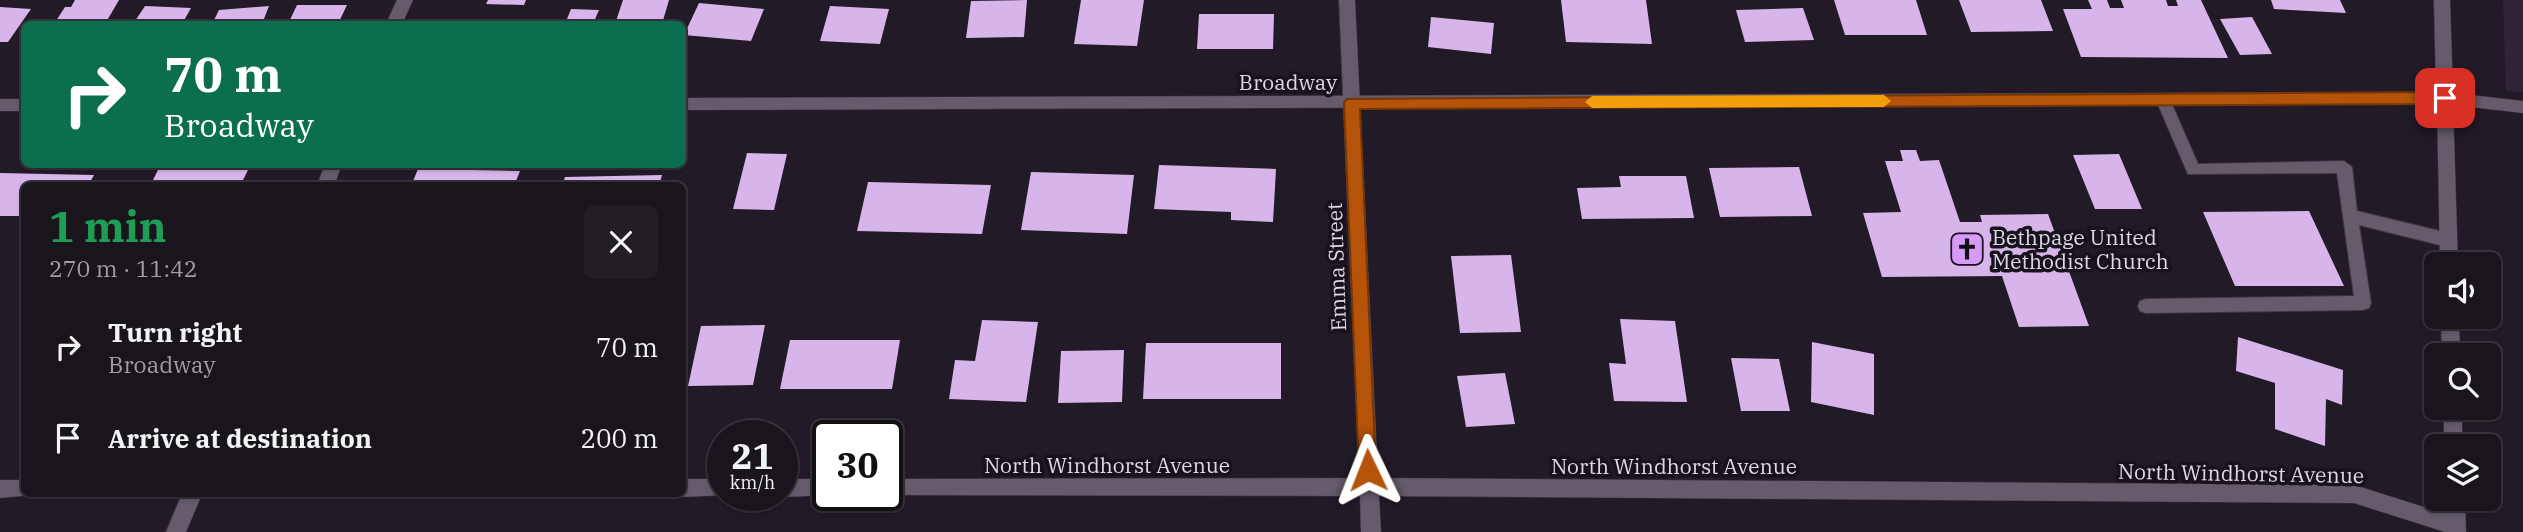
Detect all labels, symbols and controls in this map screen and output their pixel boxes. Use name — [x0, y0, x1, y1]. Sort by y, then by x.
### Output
text: 70 m — [164, 42, 282, 105]
icon: right — [49, 49, 140, 140]
street label: Broadway — [1239, 68, 1338, 96]
pin — [2415, 68, 2475, 128]
icon: arrive — [2426, 79, 2464, 117]
text: Broadway — [164, 104, 314, 146]
text: 1 min — [49, 199, 167, 254]
street label: Emma Street — [1320, 202, 1352, 332]
button: close — [584, 205, 658, 279]
place label: Bethpage United Methodist Church — [1992, 223, 2169, 275]
church icon: Bethpage United Methodist Church — [1948, 230, 1986, 268]
map controls — [2424, 252, 2501, 511]
button: sound — [2424, 252, 2501, 329]
text: 270 m · 11:42 — [49, 253, 198, 283]
text: Turn right — [108, 315, 242, 349]
icon: right — [49, 328, 87, 366]
text: 70 m — [596, 330, 658, 364]
button: search — [2424, 343, 2501, 420]
text: Broadway — [108, 349, 216, 379]
icon: arrive — [49, 419, 87, 457]
speed limit sign: 30 — [812, 420, 903, 511]
text: Arrive at destination — [108, 421, 372, 455]
text: 200 m — [580, 421, 658, 455]
text: 21 — [731, 433, 774, 479]
position arrow — [1331, 433, 1405, 507]
button: layers — [2424, 434, 2501, 511]
street label: North Windhorst Avenue — [984, 451, 1230, 479]
street label: North Windhorst Avenue — [1551, 452, 1797, 480]
street label: North Windhorst Avenue — [2118, 457, 2364, 489]
text: km/h — [730, 471, 775, 494]

